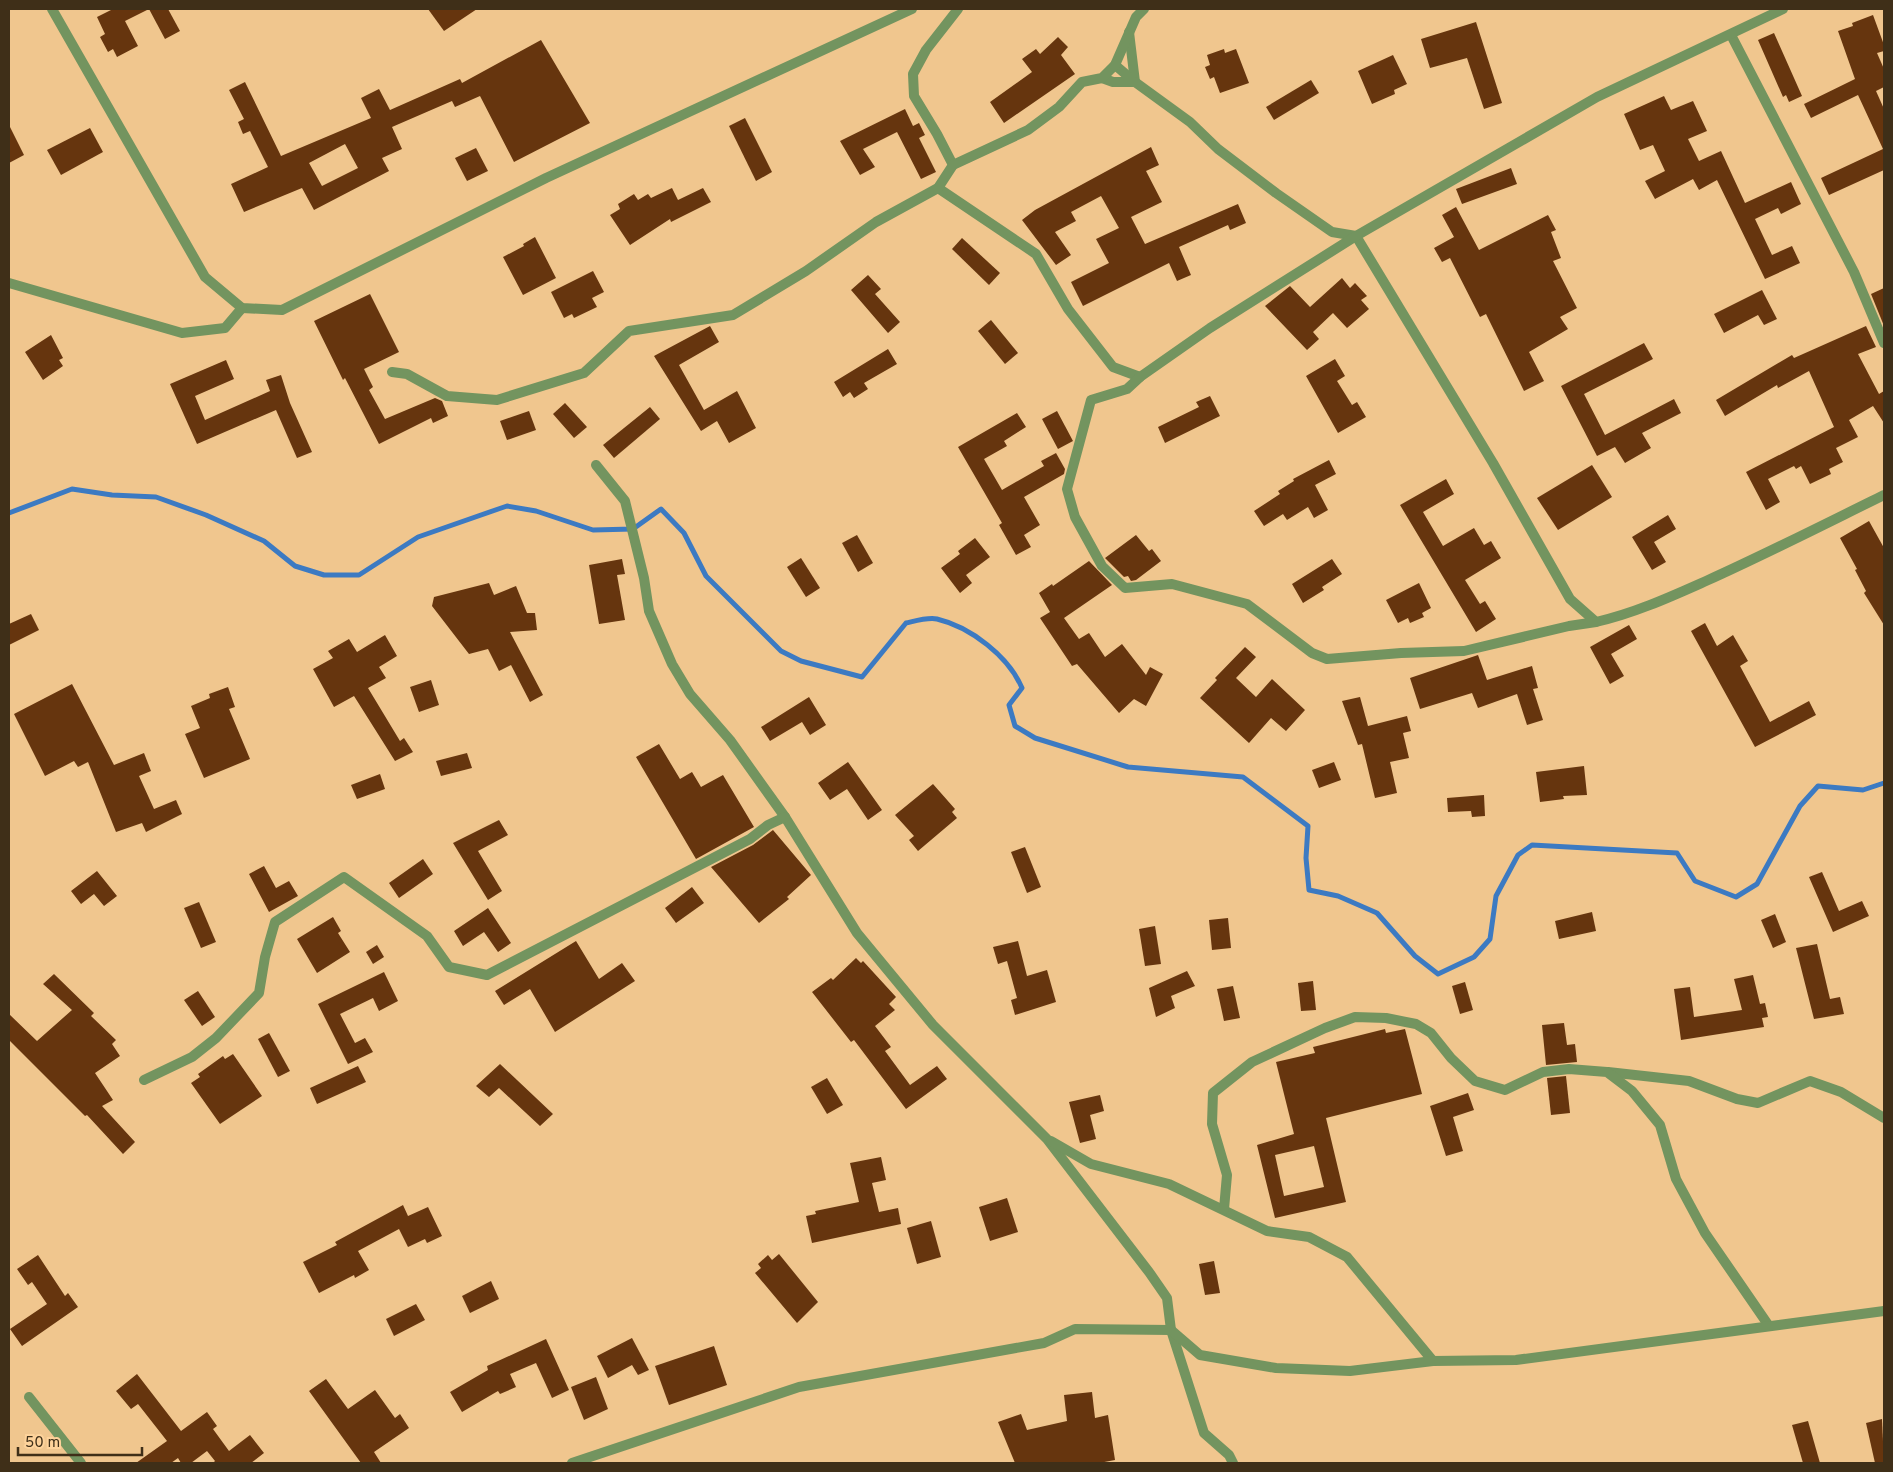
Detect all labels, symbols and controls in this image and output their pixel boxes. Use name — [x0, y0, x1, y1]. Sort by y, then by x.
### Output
scale bar — [18, 1424, 141, 1456]
text: 50 m — [25, 1434, 60, 1453]

